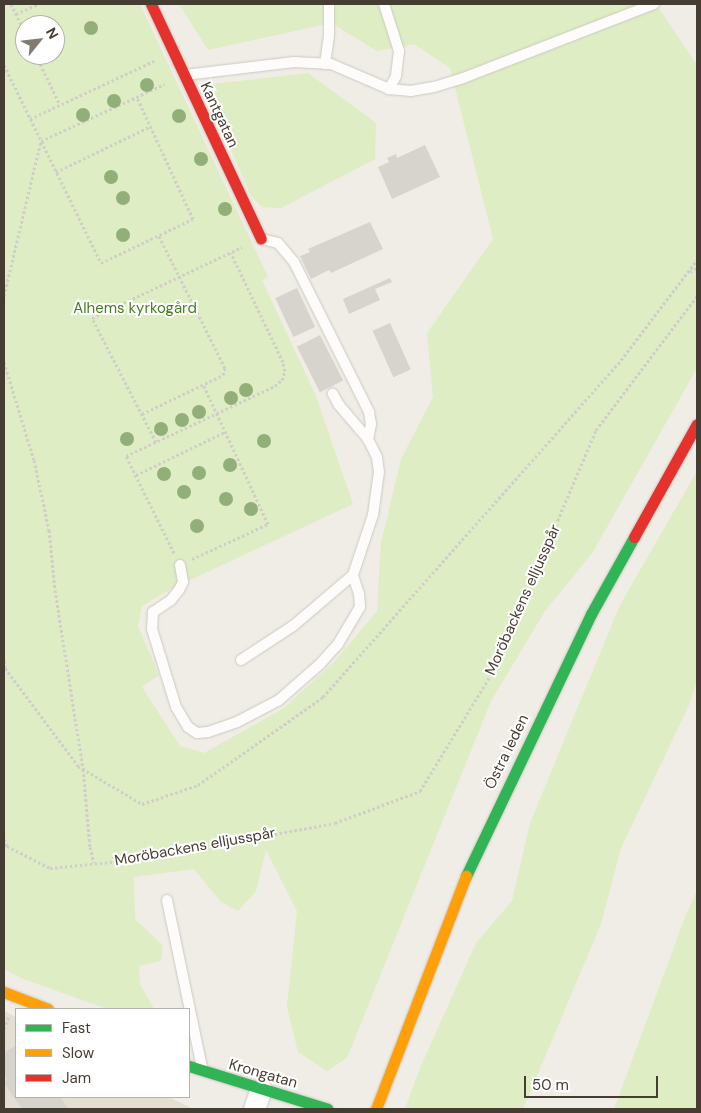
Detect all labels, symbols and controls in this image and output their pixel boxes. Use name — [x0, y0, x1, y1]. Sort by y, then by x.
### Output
north arrow — [15, 15, 65, 65]
text: N — [42, 24, 63, 42]
street label: Kantgatan — [196, 79, 242, 151]
park label: Alhems kyrkogård — [73, 300, 197, 318]
street label: Moröbackens elljusspår — [482, 522, 564, 678]
street label: Östra leden — [481, 712, 533, 792]
street label: Moröbackens elljusspår — [113, 824, 277, 870]
legend — [15, 1008, 190, 1098]
text: Fast — [62, 1018, 91, 1038]
text: Slow — [62, 1043, 94, 1063]
street label: Krongatan — [227, 1056, 299, 1092]
scale bar — [526, 1066, 660, 1098]
text: Jam — [62, 1068, 91, 1088]
text: 50 m — [532, 1075, 569, 1095]

